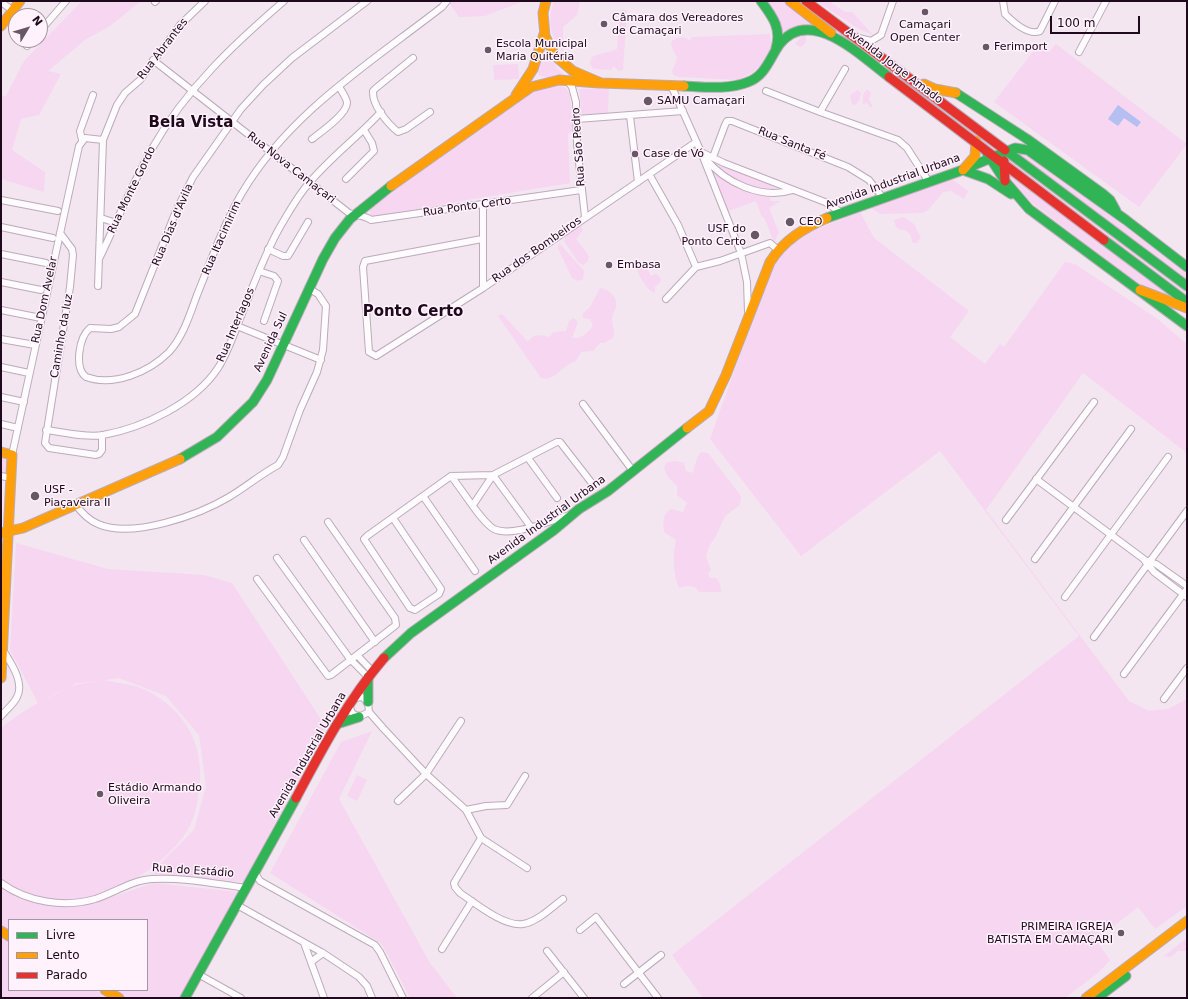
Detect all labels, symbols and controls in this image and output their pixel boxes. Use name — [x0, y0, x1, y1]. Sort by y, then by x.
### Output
marker: Camaçari Open Center — [920, 7, 930, 17]
north arrow — [8, 8, 48, 48]
scale bar — [1052, 8, 1142, 34]
place label: Câmara dos Vereadores de Camaçari — [612, 11, 743, 37]
text: N — [29, 13, 45, 29]
street label: Rua Abrantes — [135, 16, 191, 82]
text: 100 m — [1057, 16, 1095, 30]
place label: Camaçari Open Center — [890, 18, 960, 44]
marker: Câmara dos Vereadores de Camaçari — [599, 19, 609, 29]
street label: Avenida Jorge Amado — [843, 25, 945, 107]
place label: Escola Municipal Maria Quitéria — [496, 37, 587, 63]
place label: Ferimport — [994, 40, 1047, 54]
marker: Ferimport — [981, 42, 991, 52]
marker: Escola Municipal Maria Quitéria — [483, 45, 493, 55]
place label: SAMU Camaçari — [657, 94, 745, 108]
marker: SAMU Camaçari — [642, 95, 654, 107]
street label: Rua São Pedro — [570, 107, 588, 187]
district label: Bela Vista — [149, 114, 233, 132]
street label: Rua Santa Fé — [756, 124, 828, 164]
street label: Rua Nova Camaçari — [244, 129, 338, 207]
street label: Rua Monte Gordo — [105, 144, 159, 236]
place label: Case de Vó — [643, 147, 704, 161]
marker: Case de Vó — [630, 149, 640, 159]
street label: Avenida Industrial Urbana — [824, 151, 962, 213]
street label: Rua Dias d'Avila — [150, 182, 196, 268]
street label: Rua Ponto Certo — [422, 194, 512, 220]
street label: Rua Itacimirim — [200, 199, 244, 277]
street label: Rua dos Bombeiros — [490, 214, 584, 286]
place label: CEO — [799, 215, 822, 229]
marker: CEO — [784, 216, 796, 228]
place label: USF do Ponto Certo — [682, 222, 746, 248]
marker: USF do Ponto Certo — [749, 229, 761, 241]
street label: Rua Dom Avelar — [29, 255, 61, 345]
place label: Embasa — [617, 258, 661, 272]
marker: Embasa — [604, 260, 614, 270]
street label: Rua Interlagos — [214, 286, 258, 364]
street label: Caminho da luz — [48, 293, 76, 379]
district label: Ponto Certo — [363, 303, 463, 321]
street label: Avenida Sul — [251, 310, 291, 374]
street label: Avenida Industrial Urbana — [485, 473, 609, 567]
place label: USF - Piaçaveira II — [44, 483, 111, 509]
marker: USF - Piaçaveira II — [29, 490, 41, 502]
street label: Avenida Industrial Urbana — [267, 690, 349, 820]
place label: Estádio Armando Oliveira — [108, 781, 202, 807]
marker: Estádio Armando Oliveira — [95, 789, 105, 799]
street label: Rua do Estádio — [152, 862, 234, 880]
legend — [8, 919, 148, 991]
place label: PRIMEIRA IGREJA BATISTA EM CAMAÇARI — [987, 920, 1113, 946]
text: Livre — [46, 928, 75, 942]
marker: PRIMEIRA IGREJA BATISTA EM CAMAÇARI — [1116, 928, 1126, 938]
text: Lento — [46, 948, 80, 962]
text: Parado — [46, 968, 87, 982]

